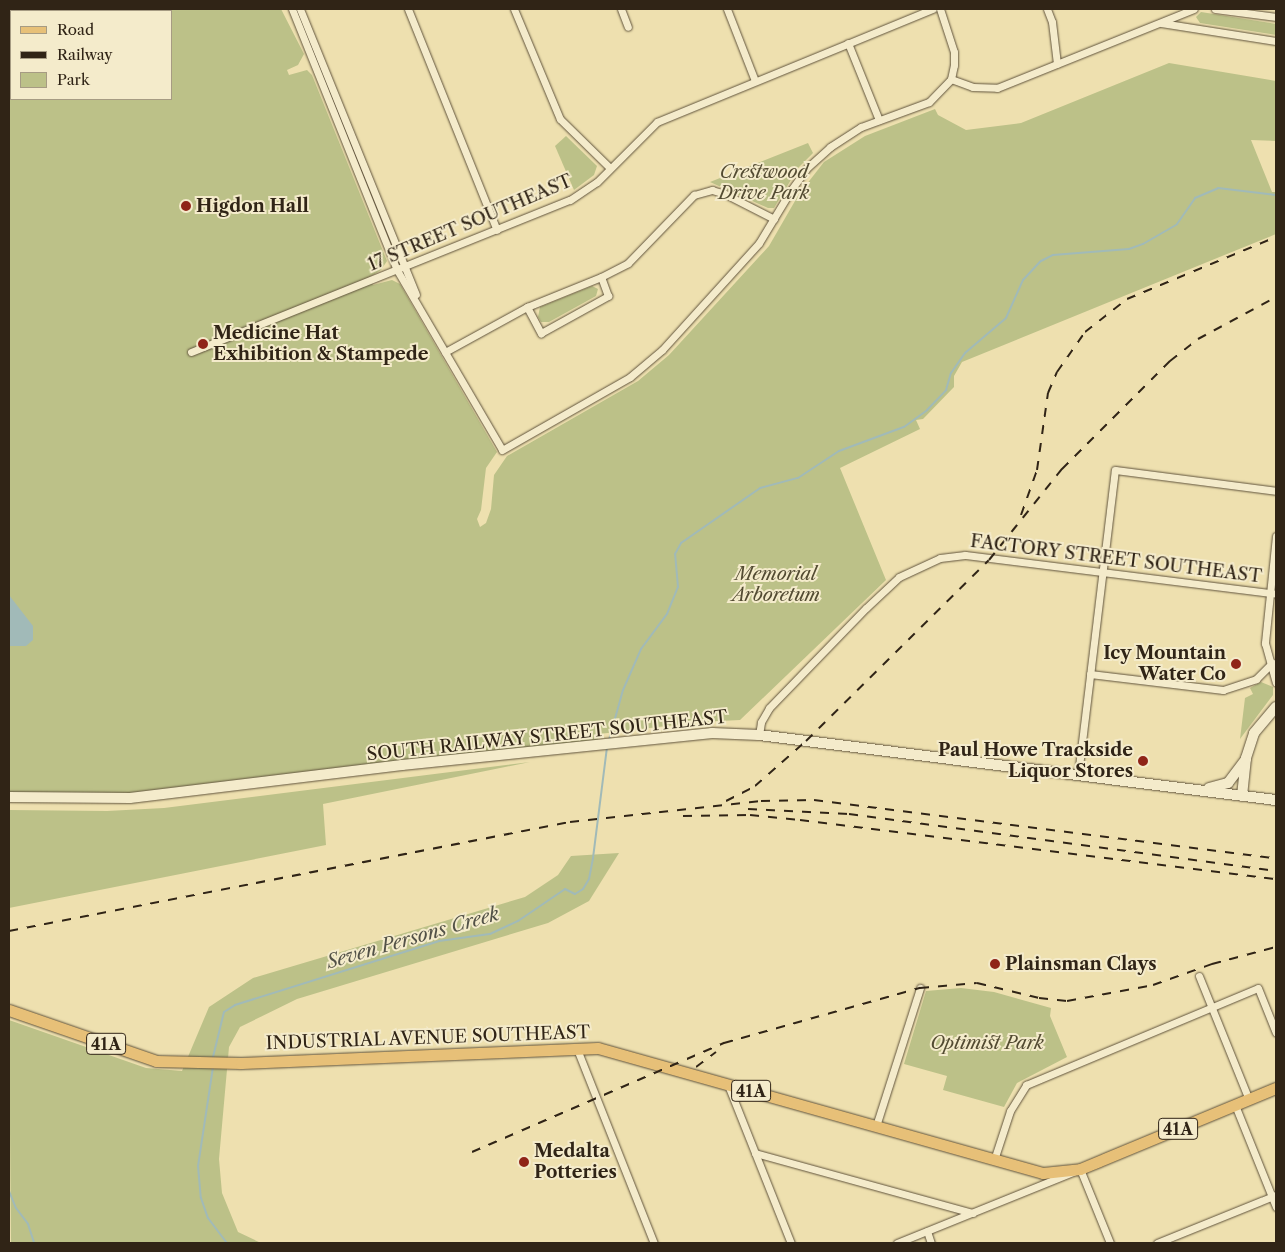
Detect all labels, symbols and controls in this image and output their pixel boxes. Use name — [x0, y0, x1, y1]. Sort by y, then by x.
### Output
legend — [10, 10, 172, 100]
text: Road — [57, 20, 94, 39]
text: Railway — [57, 45, 113, 64]
text: Park — [57, 70, 90, 89]
park label: Crestwood Drive Park — [719, 162, 809, 204]
street label: 17 STREET SOUTHEAST — [364, 170, 576, 276]
place label: Higdon Hall — [196, 195, 309, 217]
marker: Higdon Hall — [180, 200, 192, 212]
place label: Medicine Hat Exhibition & Stampede — [213, 323, 428, 366]
marker: Medicine Hat Exhibition & Stampede — [197, 338, 209, 350]
street label: FACTORY STREET SOUTHEAST — [969, 530, 1263, 588]
park label: Memorial Arboretum — [732, 564, 820, 606]
place label: Icy Mountain Water Co — [1103, 643, 1226, 686]
marker: Icy Mountain Water Co — [1230, 658, 1242, 670]
street label: SOUTH RAILWAY STREET SOUTHEAST — [365, 706, 729, 766]
place label: Paul Howe Trackside Liquor Stores — [938, 740, 1133, 782]
marker: Paul Howe Trackside Liquor Stores — [1137, 755, 1149, 767]
water label: Seven Persons Creek — [324, 902, 502, 974]
place label: Plainsman Clays — [1005, 953, 1157, 975]
marker: Plainsman Clays — [989, 958, 1001, 970]
street label: INDUSTRIAL AVENUE SOUTHEAST — [265, 1022, 591, 1054]
road number: 41A — [86, 1030, 126, 1058]
park label: Optimist Park — [930, 1032, 1044, 1054]
road number: 41A — [731, 1078, 771, 1104]
road number: 41A — [1158, 1116, 1198, 1142]
place label: Medalta Potteries — [534, 1141, 617, 1184]
marker: Medalta Potteries — [518, 1156, 530, 1168]

